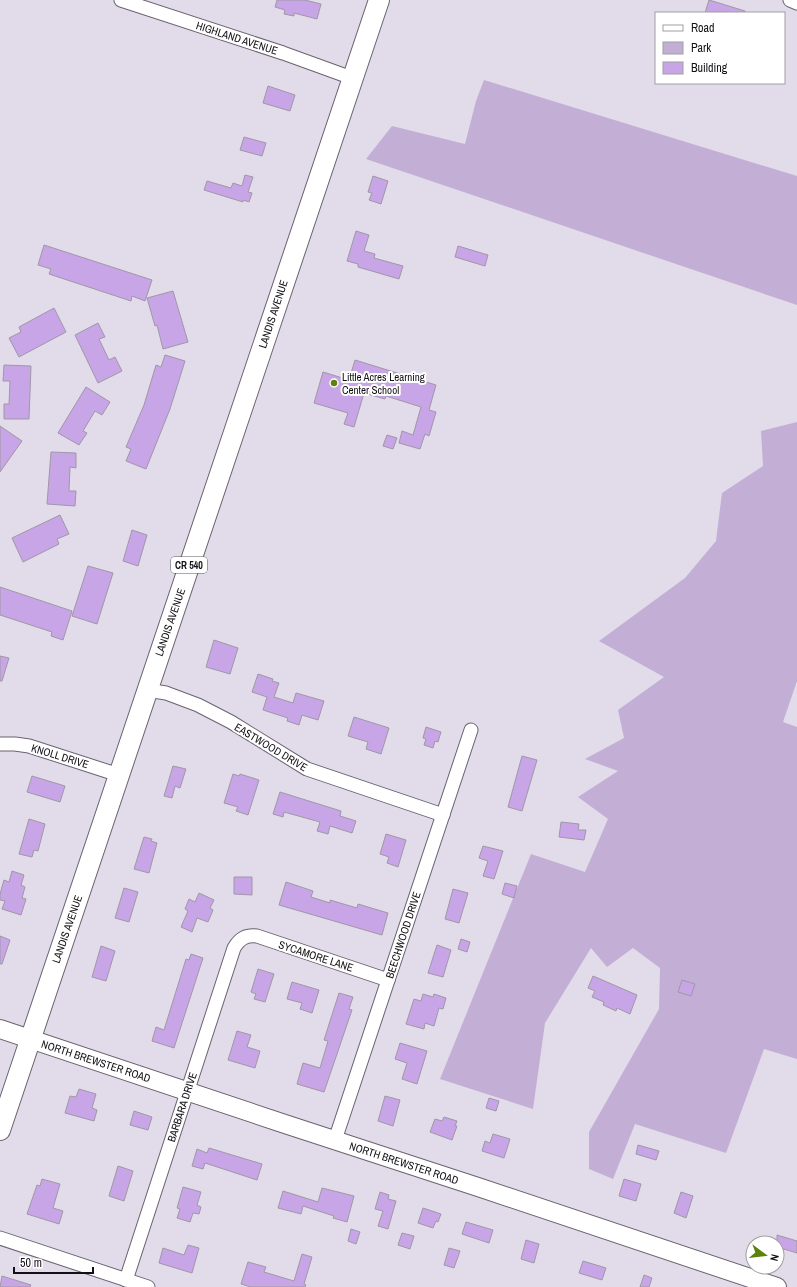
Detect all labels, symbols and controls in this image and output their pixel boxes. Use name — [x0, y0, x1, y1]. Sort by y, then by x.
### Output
legend — [655, 12, 785, 84]
street label: HIGHLAND AVENUE — [194, 18, 280, 58]
text: Road — [691, 20, 715, 36]
text: Park — [691, 40, 711, 56]
text: Building — [691, 60, 728, 76]
street label: LANDIS AVENUE — [255, 278, 291, 350]
place label: Little Acres Learning Center School — [342, 370, 425, 397]
marker: Little Acres Learning Center School — [329, 378, 339, 388]
road number: CR 540 — [171, 557, 207, 573]
street label: LANDIS AVENUE — [152, 586, 188, 658]
street label: EASTWOOD DRIVE — [232, 720, 310, 774]
street label: KNOLL DRIVE — [30, 741, 90, 771]
street label: BEECHWOOD DRIVE — [382, 890, 424, 980]
street label: LANDIS AVENUE — [49, 893, 85, 965]
street label: SYCAMORE LANE — [277, 937, 355, 975]
street label: NORTH BREWSTER ROAD — [40, 1037, 152, 1085]
street label: BARBARA DRIVE — [164, 1070, 200, 1144]
street label: NORTH BREWSTER ROAD — [348, 1139, 460, 1187]
north arrow — [745, 1235, 785, 1275]
scale bar — [14, 1249, 93, 1275]
text: N — [767, 1253, 782, 1263]
text: 50 m — [20, 1255, 42, 1271]

